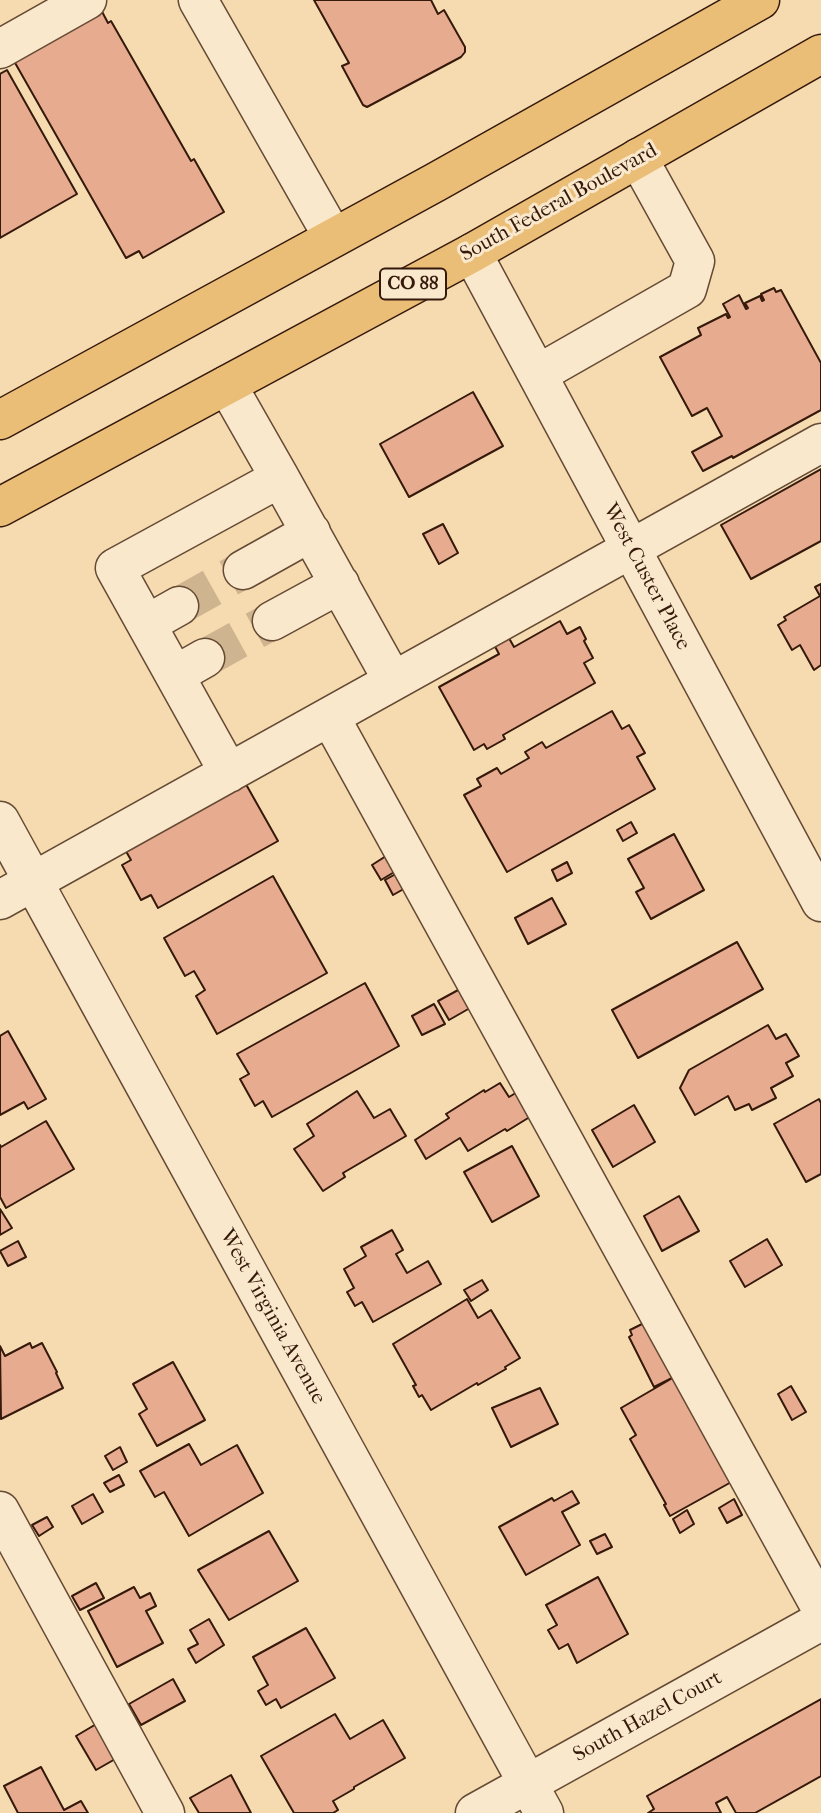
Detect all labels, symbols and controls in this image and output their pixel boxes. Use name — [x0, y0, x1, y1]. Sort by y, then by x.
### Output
street label: South Federal Boulevard — [456, 138, 662, 268]
road number: CO 88 — [380, 268, 446, 300]
street label: West Custer Place — [597, 499, 695, 655]
street label: West Virginia Avenue — [213, 1225, 331, 1409]
street label: South Hazel Court — [569, 1666, 727, 1768]

